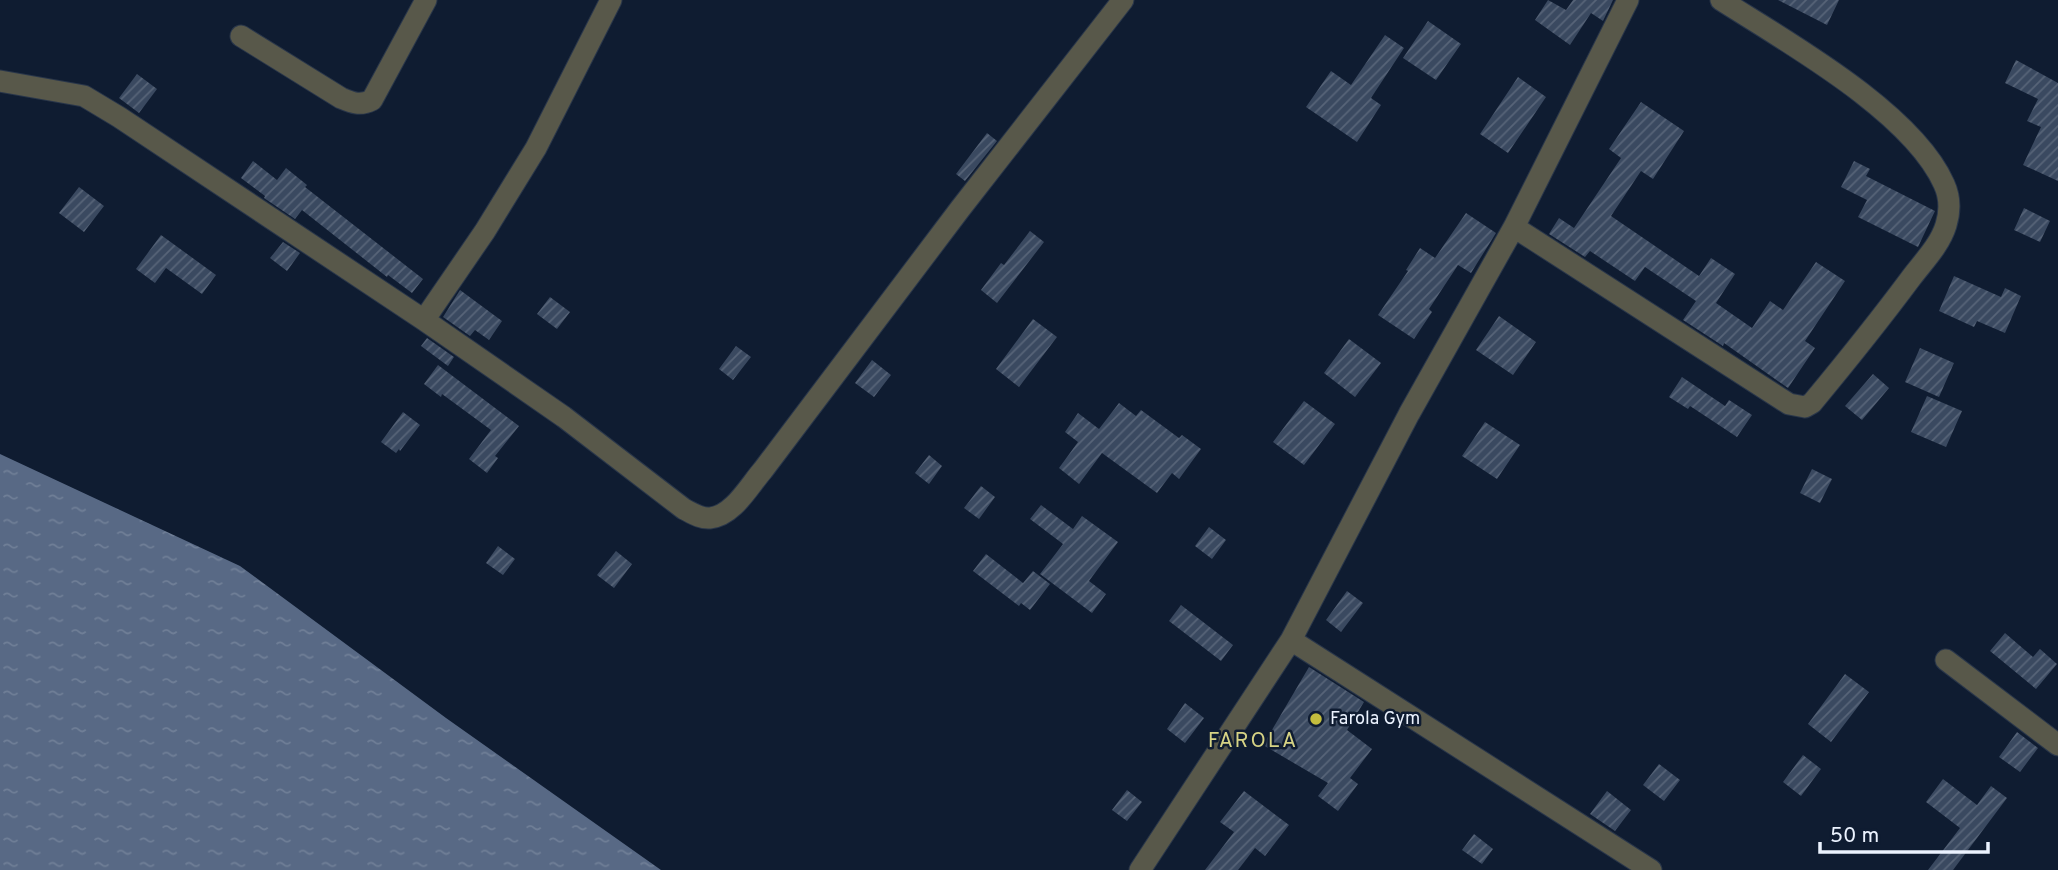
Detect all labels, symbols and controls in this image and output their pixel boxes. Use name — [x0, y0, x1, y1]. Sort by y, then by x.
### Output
place label: Farola Gym — [1330, 708, 1420, 731]
marker: Farola Gym — [1308, 711, 1324, 727]
district label: FAROLA — [1208, 728, 1298, 755]
scale bar — [1820, 810, 1988, 854]
text: 50 m — [1830, 823, 1879, 850]

